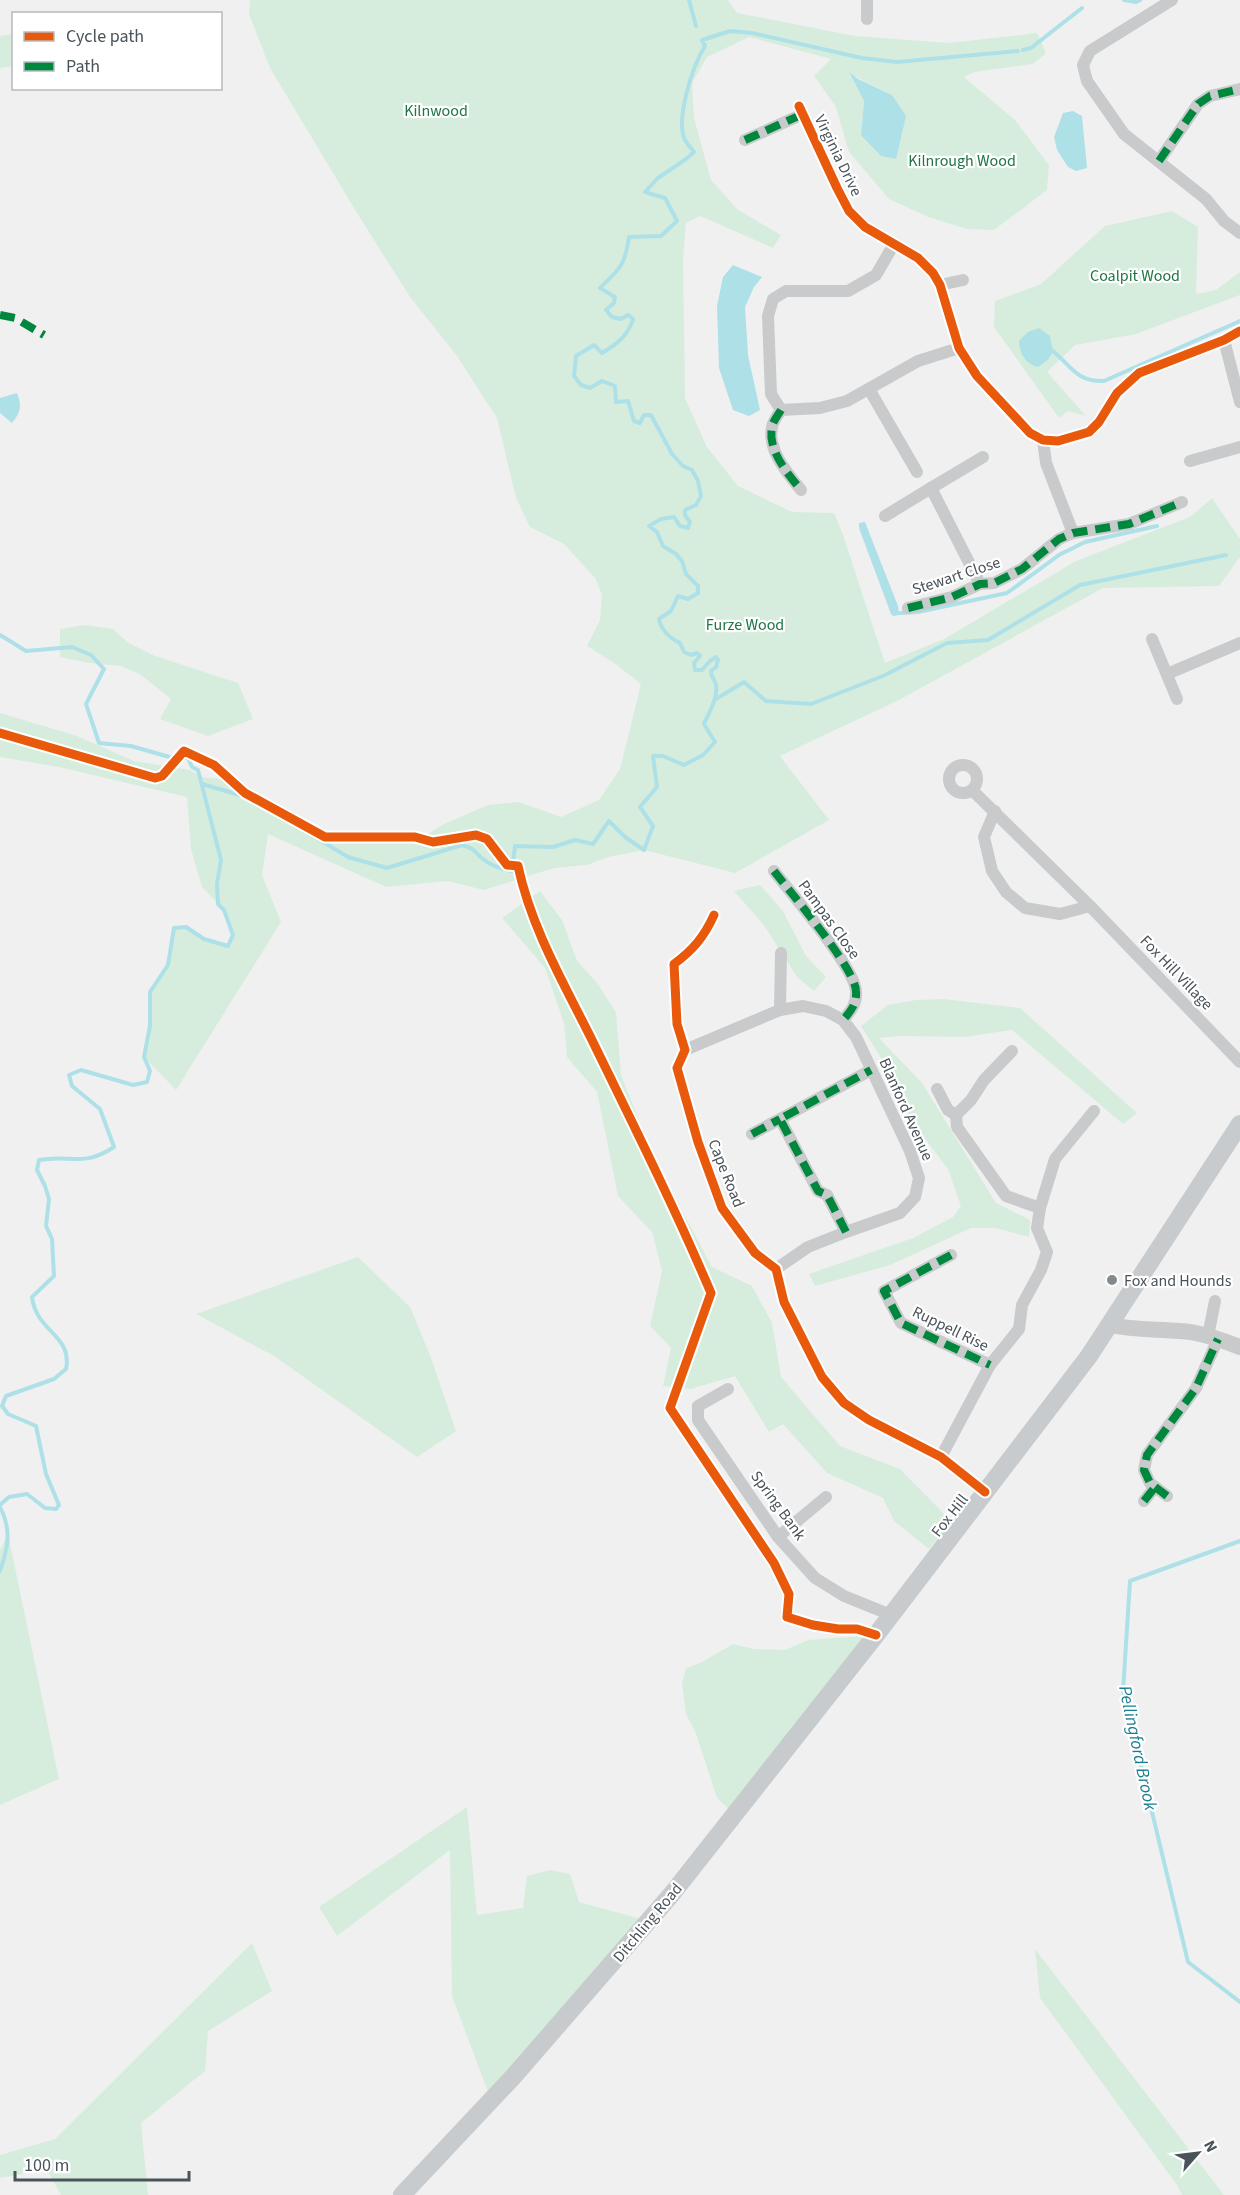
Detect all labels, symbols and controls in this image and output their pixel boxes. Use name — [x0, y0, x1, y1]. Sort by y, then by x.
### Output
legend — [12, 12, 222, 90]
text: Cycle path — [66, 24, 144, 49]
text: Path — [66, 54, 100, 79]
park label: Kilnwood — [404, 100, 468, 122]
street label: Virginia Drive — [809, 111, 867, 200]
park label: Kilnrough Wood — [908, 150, 1016, 172]
park label: Coalpit Wood — [1090, 265, 1180, 287]
street label: Stewart Close — [909, 551, 1003, 601]
park label: Furze Wood — [706, 614, 784, 636]
street label: Pampas Close — [793, 876, 865, 964]
street label: Fox Hill Village — [1135, 930, 1218, 1015]
street label: Blanford Avenue — [874, 1055, 939, 1164]
street label: Cape Road — [702, 1136, 750, 1211]
place label: Fox and Hounds — [1124, 1270, 1232, 1292]
marker: Fox and Hounds — [1105, 1273, 1119, 1287]
street label: Ruppell Rise — [909, 1301, 993, 1357]
street label: Spring Bank — [745, 1466, 811, 1545]
street label: Fox Hill — [926, 1490, 974, 1542]
water label: Pellingford Brook — [1112, 1683, 1163, 1813]
street label: Ditchling Road — [608, 1878, 687, 1967]
north arrow — [1168, 2123, 1228, 2183]
text: N — [1198, 2137, 1223, 2156]
scale bar — [15, 2144, 189, 2182]
text: 100 m — [24, 2153, 69, 2178]

